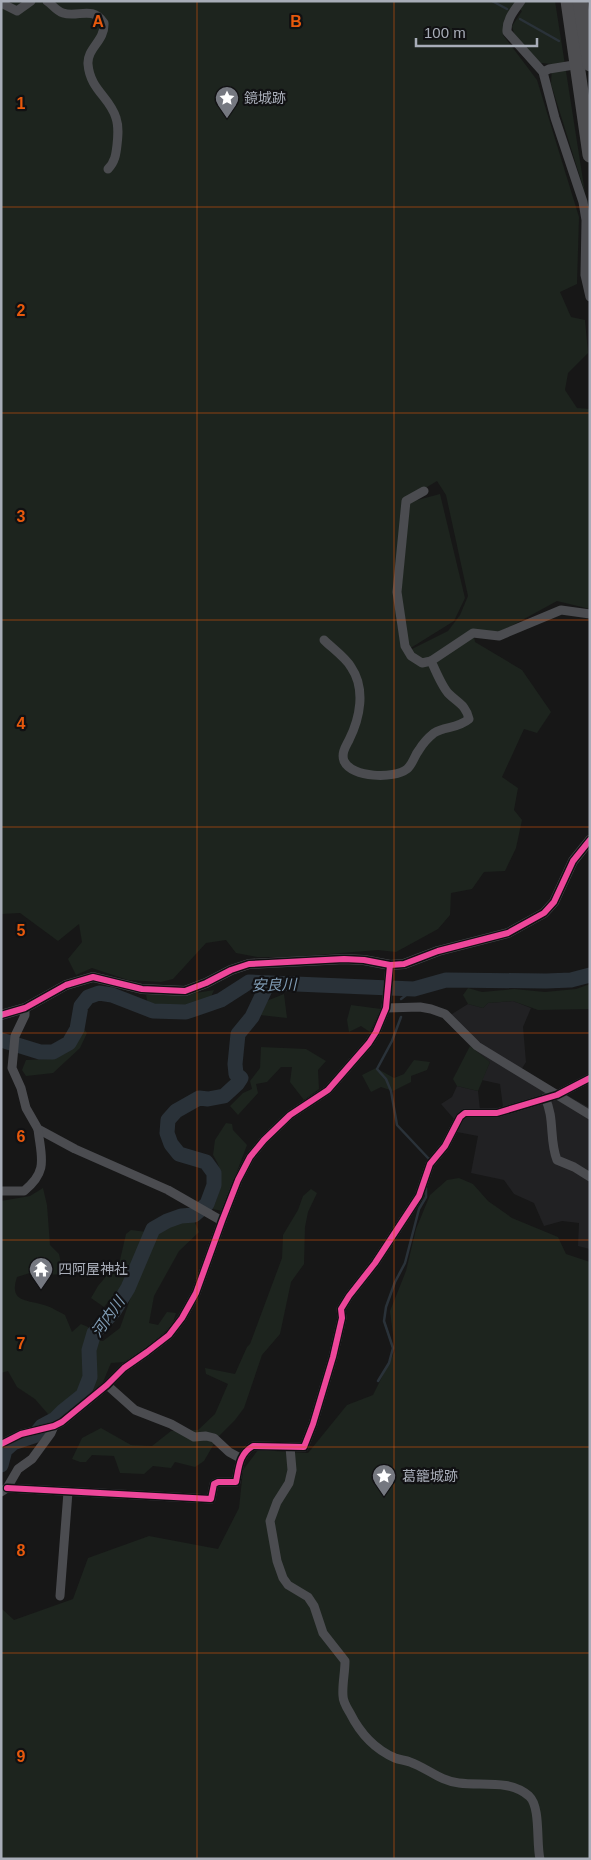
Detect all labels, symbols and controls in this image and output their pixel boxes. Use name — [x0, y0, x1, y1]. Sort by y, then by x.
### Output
text: A — [92, 13, 104, 30]
text: B — [290, 13, 302, 30]
scale bar — [416, 15, 537, 47]
text: 100 m — [424, 24, 466, 41]
place icon: 鏡城跡 — [214, 85, 240, 119]
place label: 鏡城跡 — [244, 90, 286, 106]
text: 1 — [17, 95, 26, 112]
text: 2 — [17, 302, 26, 319]
text: 3 — [17, 508, 26, 525]
text: 4 — [17, 715, 26, 732]
text: 5 — [17, 922, 26, 939]
water label: 安良川 — [251, 976, 299, 993]
text: 6 — [17, 1128, 26, 1145]
temple icon: 四阿屋神社 — [28, 1256, 54, 1290]
place label: 四阿屋神社 — [58, 1261, 128, 1277]
water label: 河内川 — [88, 1292, 129, 1340]
text: 7 — [17, 1335, 26, 1352]
place icon: 葛籠城跡 — [371, 1463, 397, 1497]
place label: 葛籠城跡 — [402, 1468, 458, 1484]
text: 8 — [17, 1542, 26, 1559]
text: 9 — [17, 1748, 26, 1765]

